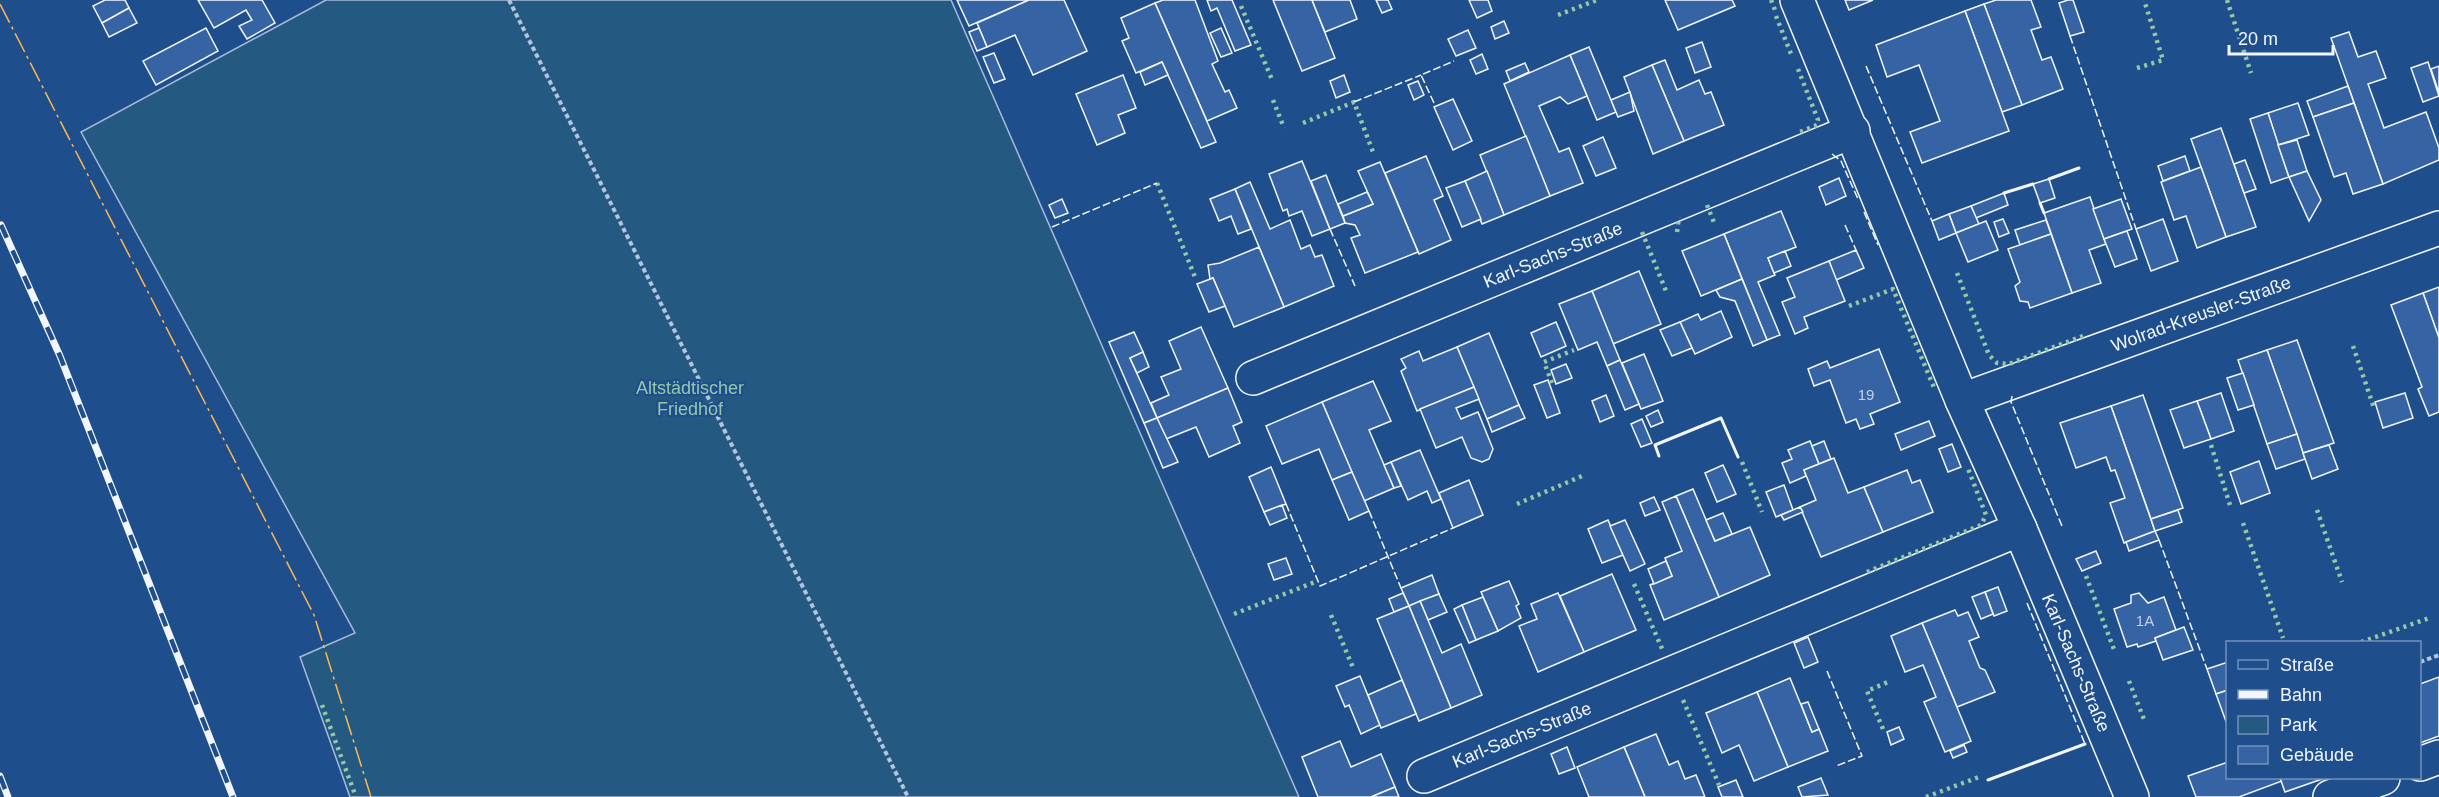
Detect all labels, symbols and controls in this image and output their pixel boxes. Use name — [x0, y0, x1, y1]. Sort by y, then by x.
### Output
scale bar — [2229, 18, 2332, 56]
text: 20 m — [2238, 29, 2278, 49]
street label: Karl-Sachs-Straße — [1481, 218, 1625, 292]
street label: Wolrad-Kreusler-Straße — [2108, 272, 2294, 356]
park label: Altstädtischer Friedhof — [636, 378, 744, 419]
house number: 19 — [1858, 386, 1874, 403]
street label: Karl-Sachs-Straße — [2038, 591, 2114, 735]
house number: 1A — [2136, 612, 2154, 629]
legend — [2226, 641, 2421, 779]
text: Straße — [2280, 655, 2334, 675]
text: Bahn — [2280, 685, 2322, 705]
street label: Karl-Sachs-Straße — [1450, 698, 1594, 772]
text: Park — [2280, 715, 2318, 735]
text: Gebäude — [2280, 745, 2354, 765]

